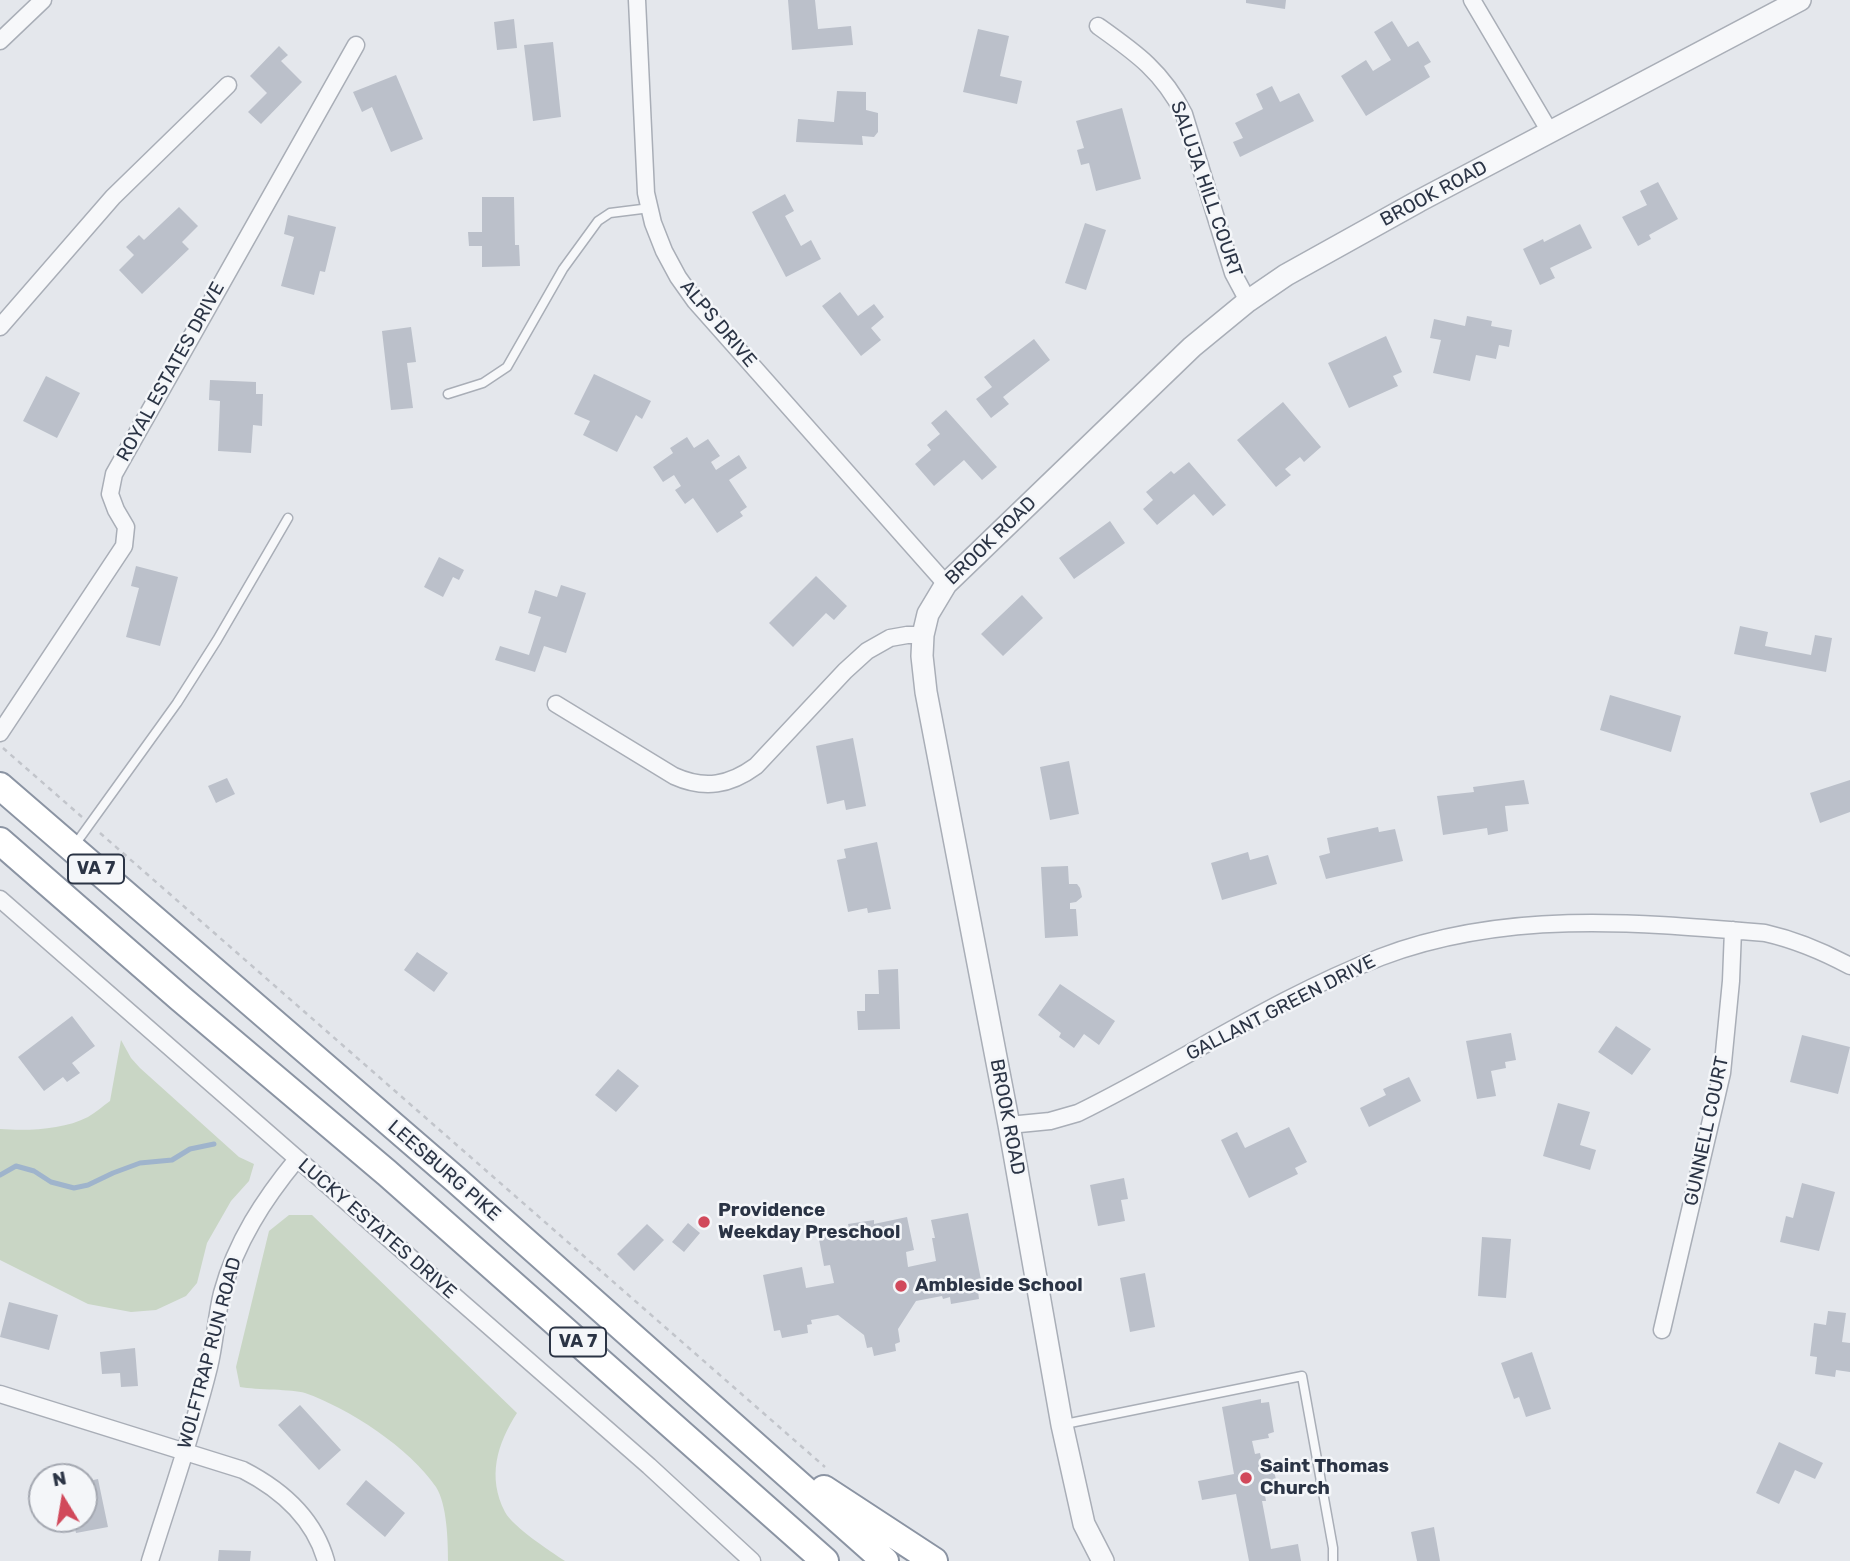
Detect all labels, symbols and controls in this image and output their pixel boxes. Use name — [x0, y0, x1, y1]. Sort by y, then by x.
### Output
street label: SALUJA HILL COURT — [1165, 98, 1247, 280]
street label: BROOK ROAD — [1377, 156, 1491, 232]
street label: ALPS DRIVE — [675, 276, 761, 372]
street label: ROYAL ESTATES DRIVE — [112, 278, 230, 466]
street label: BROOK ROAD — [941, 492, 1041, 590]
road number: VA 7 — [68, 854, 124, 884]
street label: GALLANT GREEN DRIVE — [1183, 950, 1379, 1066]
street label: GUNNELL COURT — [1680, 1054, 1734, 1208]
street label: BROOK ROAD — [985, 1057, 1029, 1177]
street label: LEESBURG PIKE — [383, 1116, 505, 1226]
street label: LUCKY ESTATES DRIVE — [293, 1154, 461, 1304]
place label: Providence Weekday Preschool — [718, 1200, 900, 1244]
marker: Providence Weekday Preschool — [696, 1214, 712, 1230]
street label: WOLFTRAP RUN ROAD — [173, 1255, 247, 1451]
place label: Ambleside School — [915, 1275, 1083, 1297]
marker: Ambleside School — [893, 1278, 909, 1294]
road number: VA 7 — [550, 1328, 606, 1357]
place label: Saint Thomas Church — [1260, 1456, 1389, 1500]
north arrow — [28, 1463, 98, 1533]
text: N — [50, 1466, 68, 1491]
marker: Saint Thomas Church — [1238, 1470, 1254, 1486]

